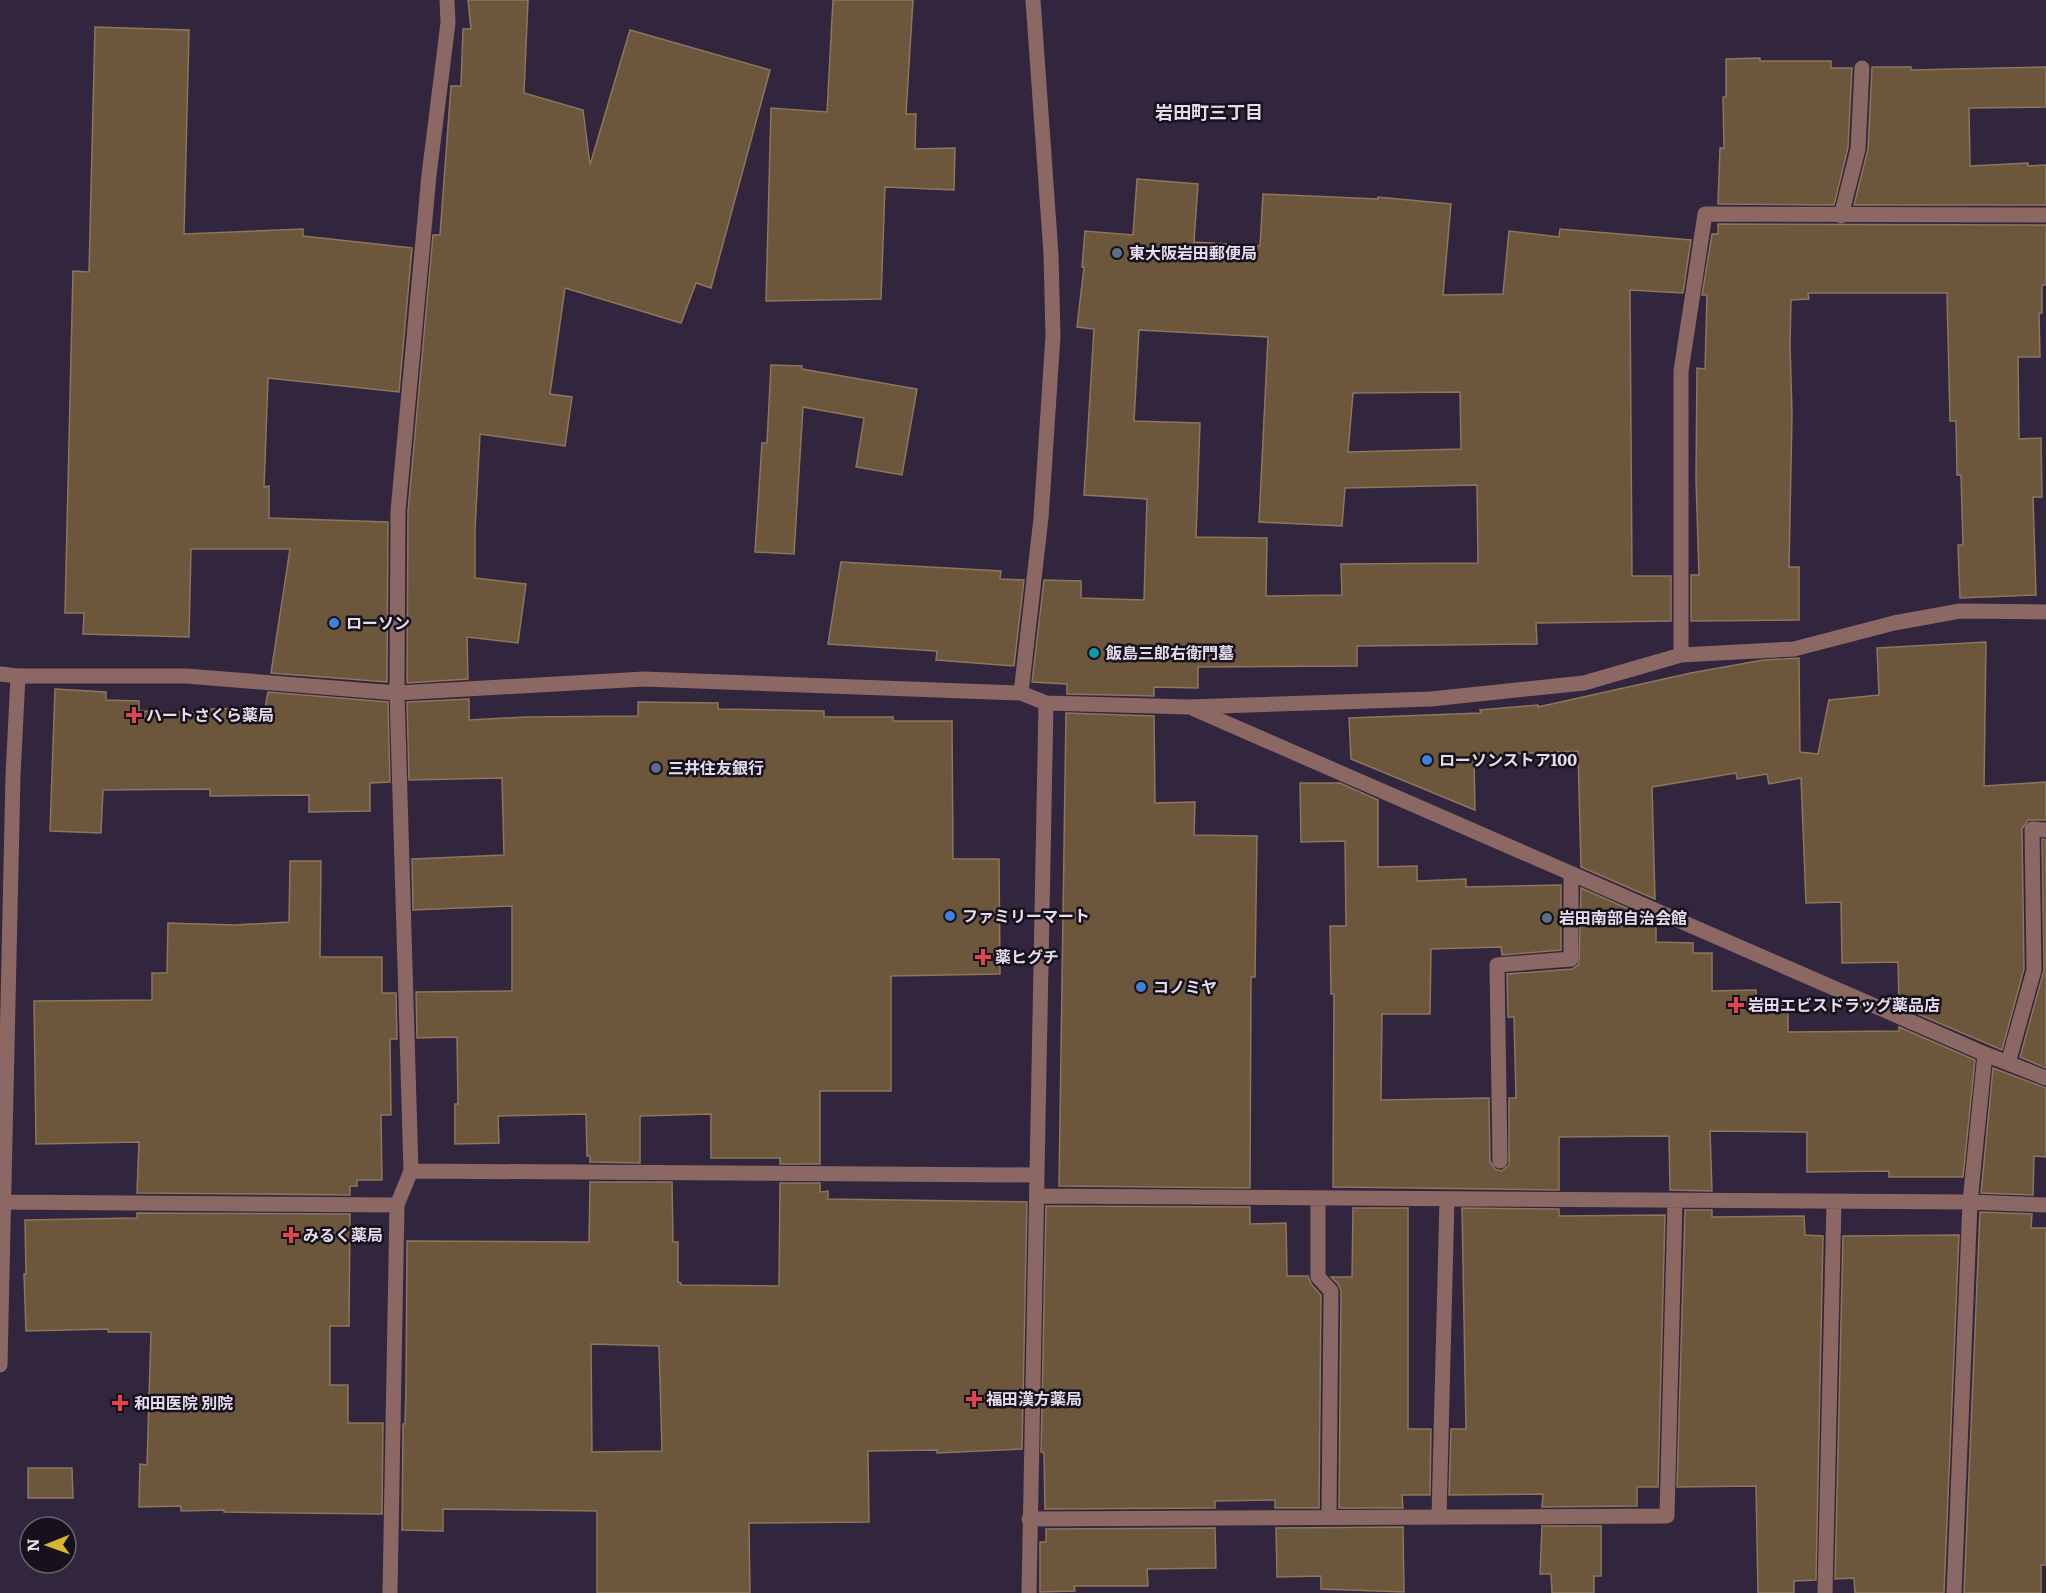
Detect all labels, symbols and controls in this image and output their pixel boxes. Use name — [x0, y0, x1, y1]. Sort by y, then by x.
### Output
district label: 岩田町三丁目 — [1155, 98, 1263, 125]
place label: 東大阪岩田郵便局 — [1129, 240, 1257, 264]
marker: 東大阪岩田郵便局 — [1110, 246, 1124, 260]
place label: ローソン — [346, 610, 410, 634]
marker: ローソン — [327, 616, 341, 630]
place label: 飯島三郎右衛門墓 — [1105, 640, 1234, 664]
marker: 飯島三郎右衛門墓 — [1087, 646, 1101, 660]
place label: ハートさくら薬局 — [146, 702, 274, 726]
marker: ハートさくら薬局 — [127, 708, 141, 722]
place label: ローソンストア100 — [1439, 747, 1577, 771]
marker: ローソンストア100 — [1420, 753, 1434, 767]
place label: 三井住友銀行 — [668, 755, 764, 779]
marker: 三井住友銀行 — [649, 761, 663, 775]
place label: ファミリーマート — [962, 903, 1090, 927]
place label: 岩田南部自治会館 — [1559, 905, 1687, 929]
marker: ファミリーマート — [943, 909, 957, 923]
marker: 岩田南部自治会館 — [1540, 911, 1554, 925]
place label: 薬ヒグチ — [995, 944, 1059, 968]
marker: 薬ヒグチ — [976, 950, 990, 964]
place label: コノミヤ — [1153, 974, 1217, 998]
marker: コノミヤ — [1134, 980, 1148, 994]
place label: 岩田エビスドラッグ薬品店 — [1748, 992, 1940, 1016]
marker: 岩田エビスドラッグ薬品店 — [1729, 998, 1743, 1012]
place label: みるく薬局 — [303, 1222, 383, 1246]
marker: みるく薬局 — [284, 1228, 298, 1242]
place label: 福田漢方薬局 — [986, 1386, 1082, 1410]
place label: 和田医院 別院 — [134, 1390, 233, 1414]
marker: 福田漢方薬局 — [967, 1392, 981, 1406]
marker: 和田医院 別院 — [111, 1394, 129, 1412]
north arrow — [18, 1515, 78, 1575]
text: N — [20, 1538, 44, 1552]

